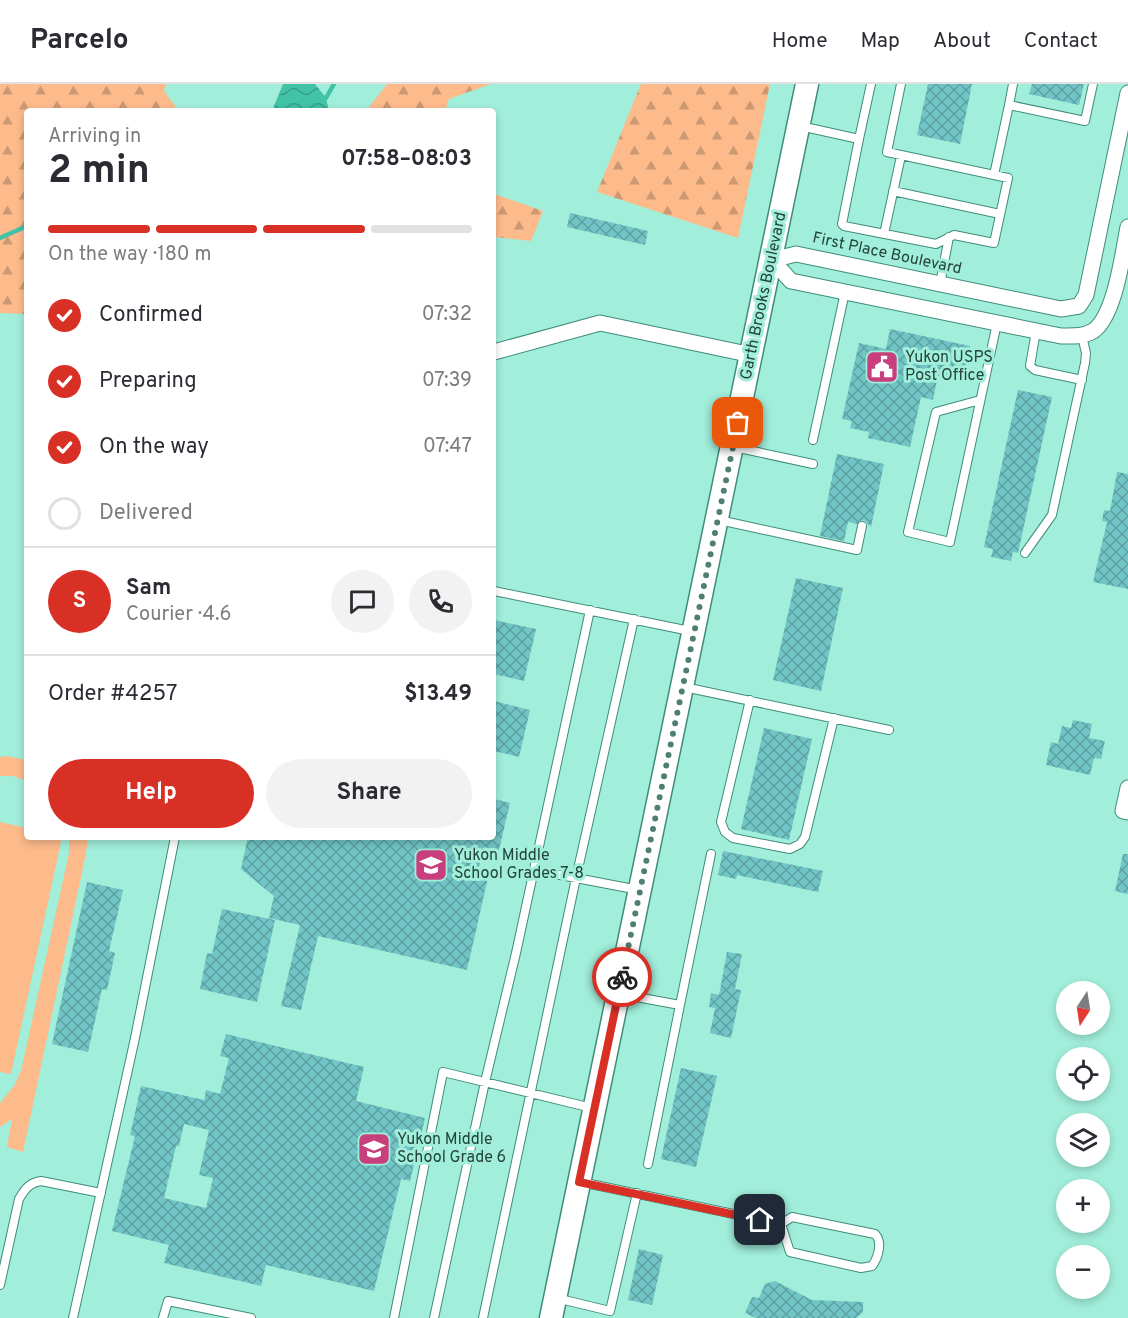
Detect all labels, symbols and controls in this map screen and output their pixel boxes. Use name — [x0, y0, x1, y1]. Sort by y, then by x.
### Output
text: Parcelo — [30, 23, 129, 59]
text: Home — [772, 28, 828, 55]
text: Map — [861, 28, 900, 55]
text: About — [933, 28, 991, 55]
text: Contact — [1024, 28, 1098, 55]
text: Arriving in — [48, 124, 141, 150]
text: 07:58–08:03 — [341, 146, 472, 173]
text: 2 min — [48, 148, 150, 197]
street label: Garth Brooks Boulevard — [736, 210, 792, 382]
street label: First Place Boulevard — [811, 228, 963, 280]
text: On the way · 180 m — [48, 242, 211, 268]
icon: check — [48, 299, 81, 332]
text: Confirmed — [99, 302, 203, 329]
text: 07:32 — [422, 302, 472, 328]
place label: Yukon USPS Post Office — [905, 348, 993, 386]
public building icon: Yukon USPS Post Office — [864, 349, 900, 385]
icon: check — [48, 365, 81, 398]
text: Preparing — [99, 368, 197, 395]
text: 07:39 — [422, 368, 472, 394]
pin — [712, 397, 763, 448]
icon: bag — [721, 406, 754, 439]
icon: check — [48, 431, 81, 464]
text: On the way — [99, 434, 209, 461]
text: 07:47 — [423, 434, 472, 460]
text: Delivered — [99, 500, 193, 527]
button: chat — [331, 570, 394, 633]
button: phone — [409, 570, 472, 633]
text: Sam — [126, 575, 171, 602]
text: S — [73, 588, 86, 615]
text: Courier · 4.6 — [126, 602, 231, 628]
text: Order #4257 — [48, 681, 177, 708]
text: $13.49 — [404, 681, 472, 708]
button: Help — [48, 759, 254, 828]
button: Share — [266, 759, 472, 828]
place label: Yukon Middle School Grades 7-8 — [454, 846, 584, 884]
school or university icon: Yukon Middle School Grades 7-8 — [413, 847, 449, 883]
courier — [592, 947, 652, 1007]
icon: bike — [606, 961, 639, 994]
north arrow — [1056, 981, 1110, 1035]
map controls — [1056, 981, 1110, 1299]
button: locate — [1056, 1047, 1110, 1101]
button: layers — [1056, 1113, 1110, 1167]
place label: Yukon Middle School Grade 6 — [397, 1130, 506, 1168]
school or university icon: Yukon Middle School Grade 6 — [356, 1131, 392, 1167]
button: + — [1056, 1179, 1110, 1233]
pin — [734, 1194, 785, 1245]
icon: home — [743, 1203, 776, 1236]
button: − — [1056, 1245, 1110, 1299]

